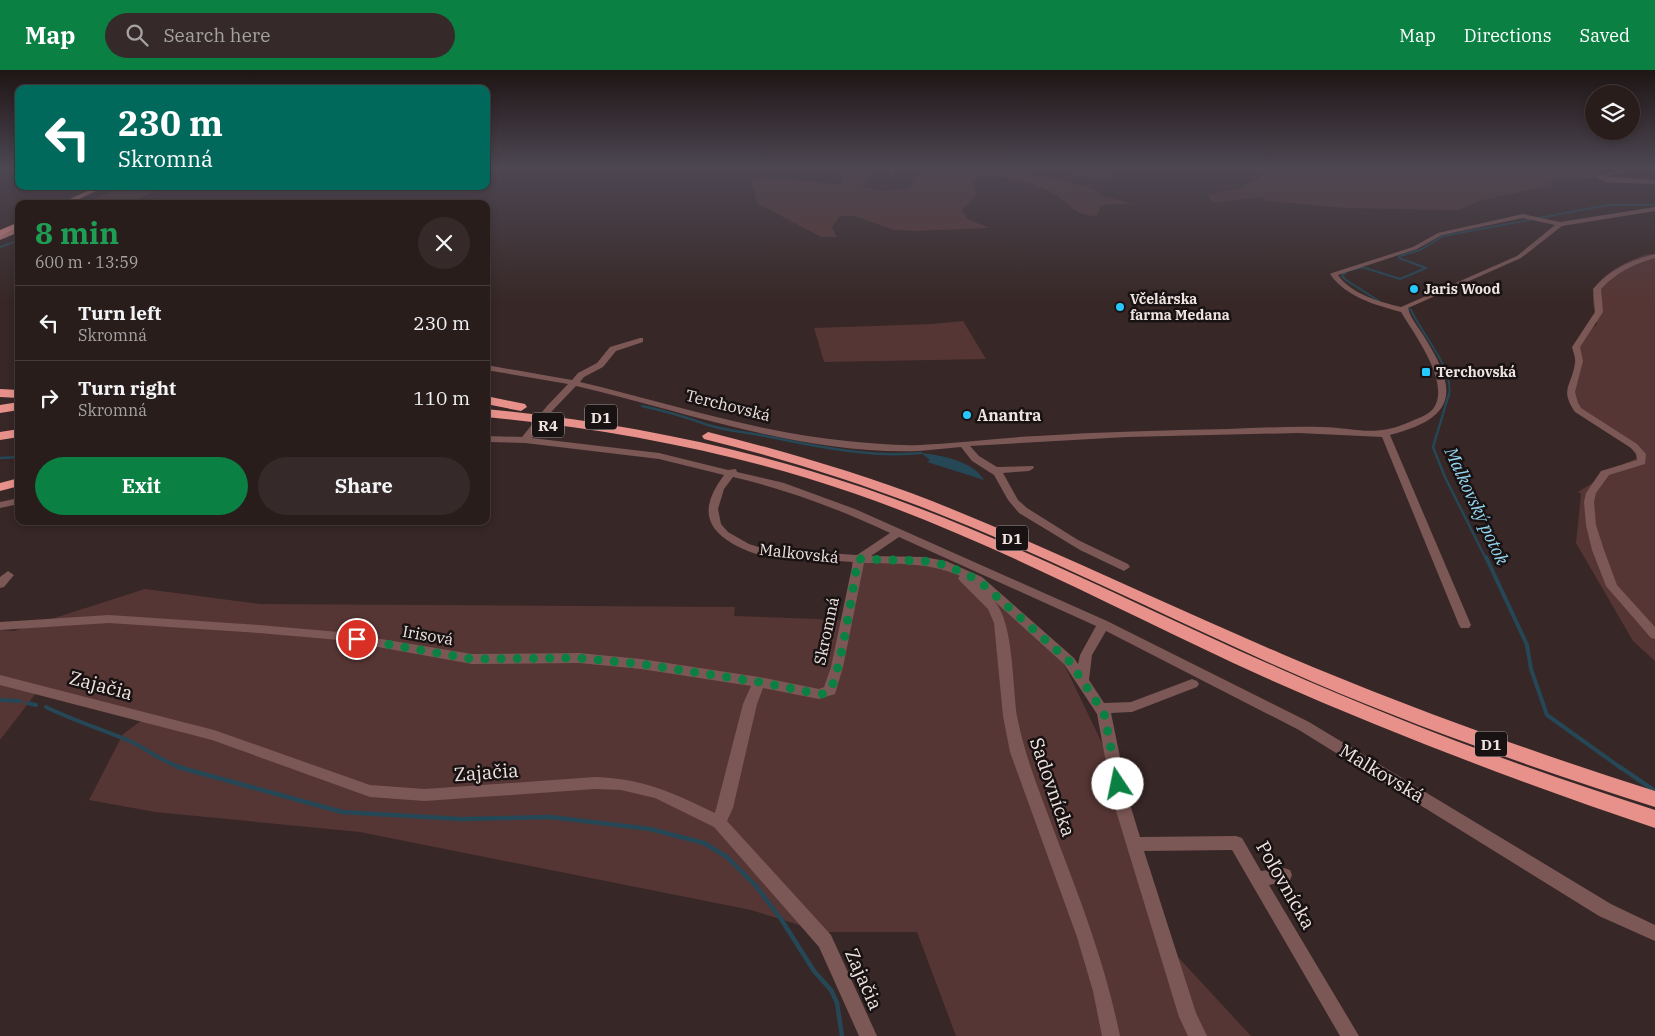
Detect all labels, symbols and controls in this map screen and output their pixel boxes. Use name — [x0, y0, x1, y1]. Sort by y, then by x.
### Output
search box — [105, 13, 455, 58]
text: Map — [25, 19, 75, 51]
icon: search — [123, 21, 151, 49]
text: Search here — [163, 23, 270, 47]
text: Map — [1399, 24, 1436, 47]
text: Directions — [1464, 24, 1552, 47]
text: Saved — [1580, 24, 1630, 47]
map controls — [1585, 85, 1640, 140]
button: layers — [1585, 85, 1640, 140]
text: 230 m — [118, 100, 223, 146]
icon: left — [35, 105, 100, 170]
text: Skromná — [118, 144, 213, 173]
text: 8 min — [35, 213, 119, 252]
button: close — [418, 217, 470, 269]
text: 600 m · 13:59 — [35, 252, 138, 272]
place label: Jaris Wood — [1424, 280, 1500, 298]
marker: Jaris Wood — [1408, 283, 1420, 295]
place label: Včelárska farma Medana — [1130, 290, 1230, 324]
text: Turn left — [78, 301, 161, 325]
marker: Včelárska farma Medana — [1114, 301, 1126, 313]
icon: left — [35, 309, 63, 337]
text: 230 m — [413, 311, 470, 335]
text: Skromná — [78, 325, 147, 345]
place label: Terchovská — [1436, 363, 1516, 381]
marker: Terchovská — [1420, 366, 1432, 378]
text: Turn right — [78, 376, 176, 400]
icon: right — [35, 384, 63, 412]
street label: Terchovská — [683, 385, 773, 425]
text: 110 m — [413, 386, 470, 410]
text: Skromná — [78, 400, 147, 420]
road number: D1 — [585, 404, 617, 430]
place label: Anantra — [977, 405, 1042, 425]
marker: Anantra — [961, 409, 973, 421]
road number: R4 — [532, 412, 564, 438]
water label: Malkovský potok — [1439, 443, 1515, 569]
button: Exit — [35, 457, 248, 515]
button: Share — [258, 457, 470, 515]
road number: D1 — [996, 526, 1028, 550]
street label: Malkovská — [758, 539, 840, 567]
street label: Skromná — [809, 595, 843, 667]
pin — [336, 618, 378, 660]
street label: Irisová — [401, 621, 455, 649]
icon: arrive — [343, 625, 371, 653]
street label: Zajačia — [67, 665, 135, 705]
road number: D1 — [1475, 732, 1507, 756]
street label: Sadovnícka — [1025, 734, 1081, 840]
street label: Malkovská — [1335, 738, 1429, 808]
position arrow — [1091, 757, 1143, 809]
street label: Zajačia — [453, 758, 519, 786]
street label: Poľovnícka — [1251, 837, 1321, 933]
street label: Zajačia — [840, 945, 888, 1013]

